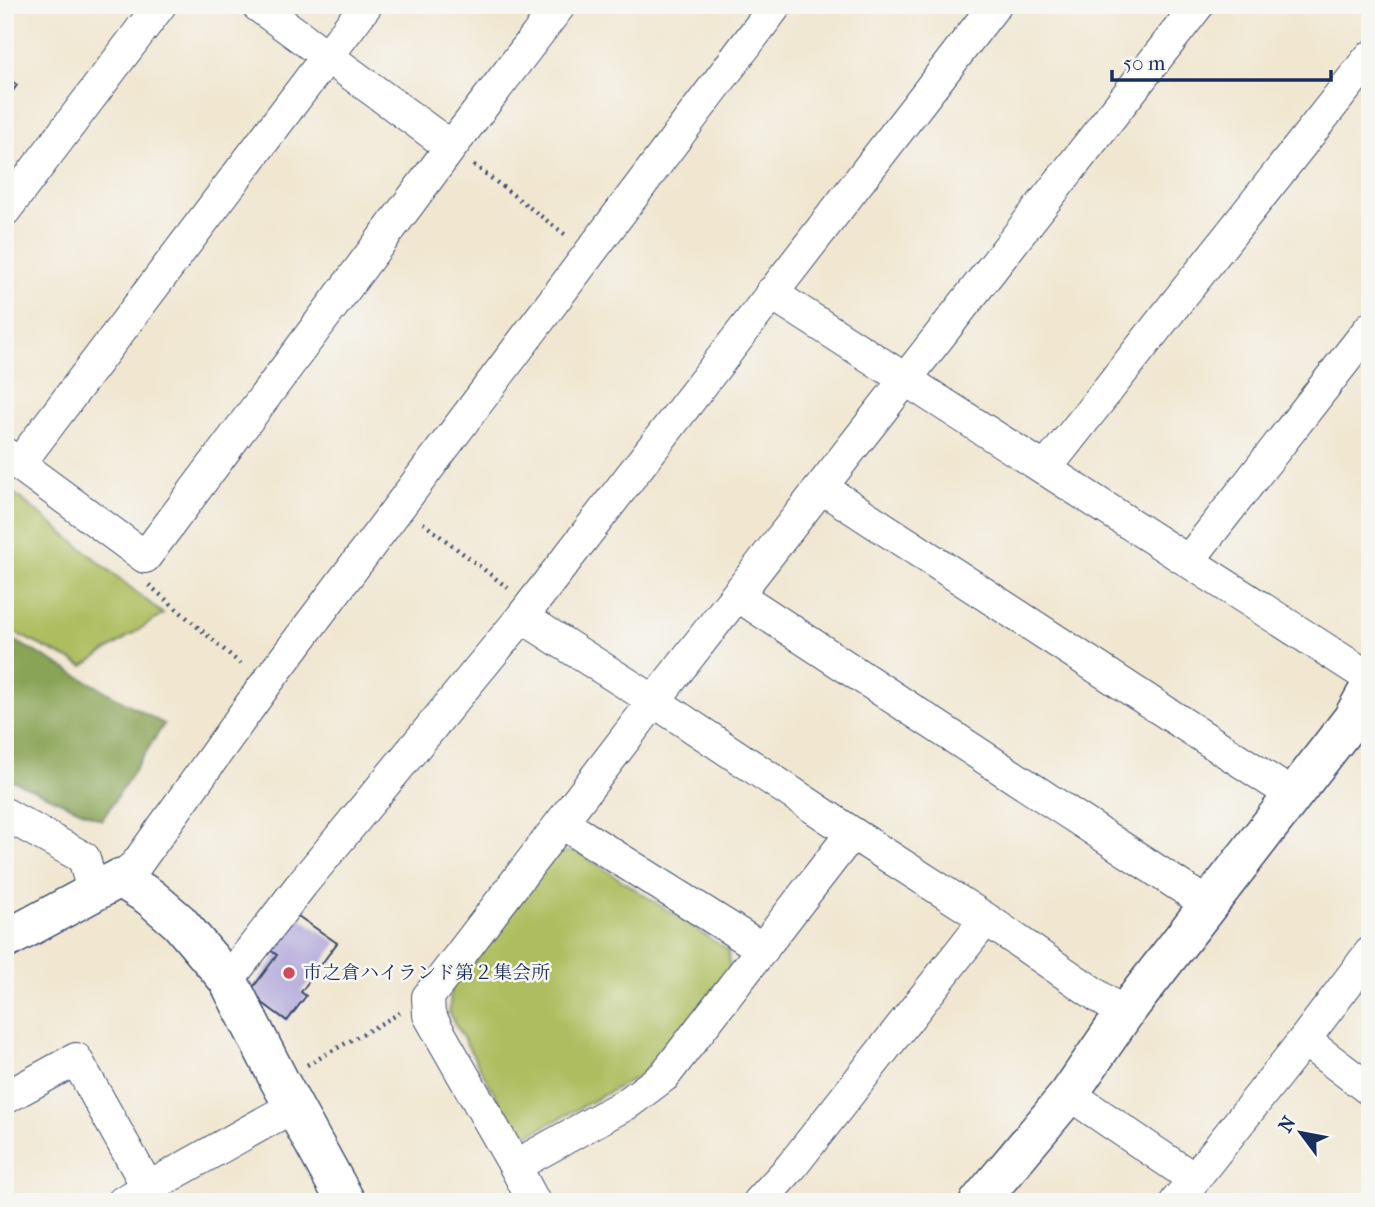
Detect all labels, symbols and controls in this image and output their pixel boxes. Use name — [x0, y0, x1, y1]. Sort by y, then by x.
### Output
scale bar — [1112, 38, 1331, 82]
text: 50 m — [1123, 51, 1166, 75]
place label: 市之倉ハイランド第２集会所 — [303, 962, 550, 984]
marker: 市之倉ハイランド第２集会所 — [281, 965, 297, 981]
north arrow — [1266, 1098, 1336, 1168]
text: N — [1274, 1112, 1301, 1136]

